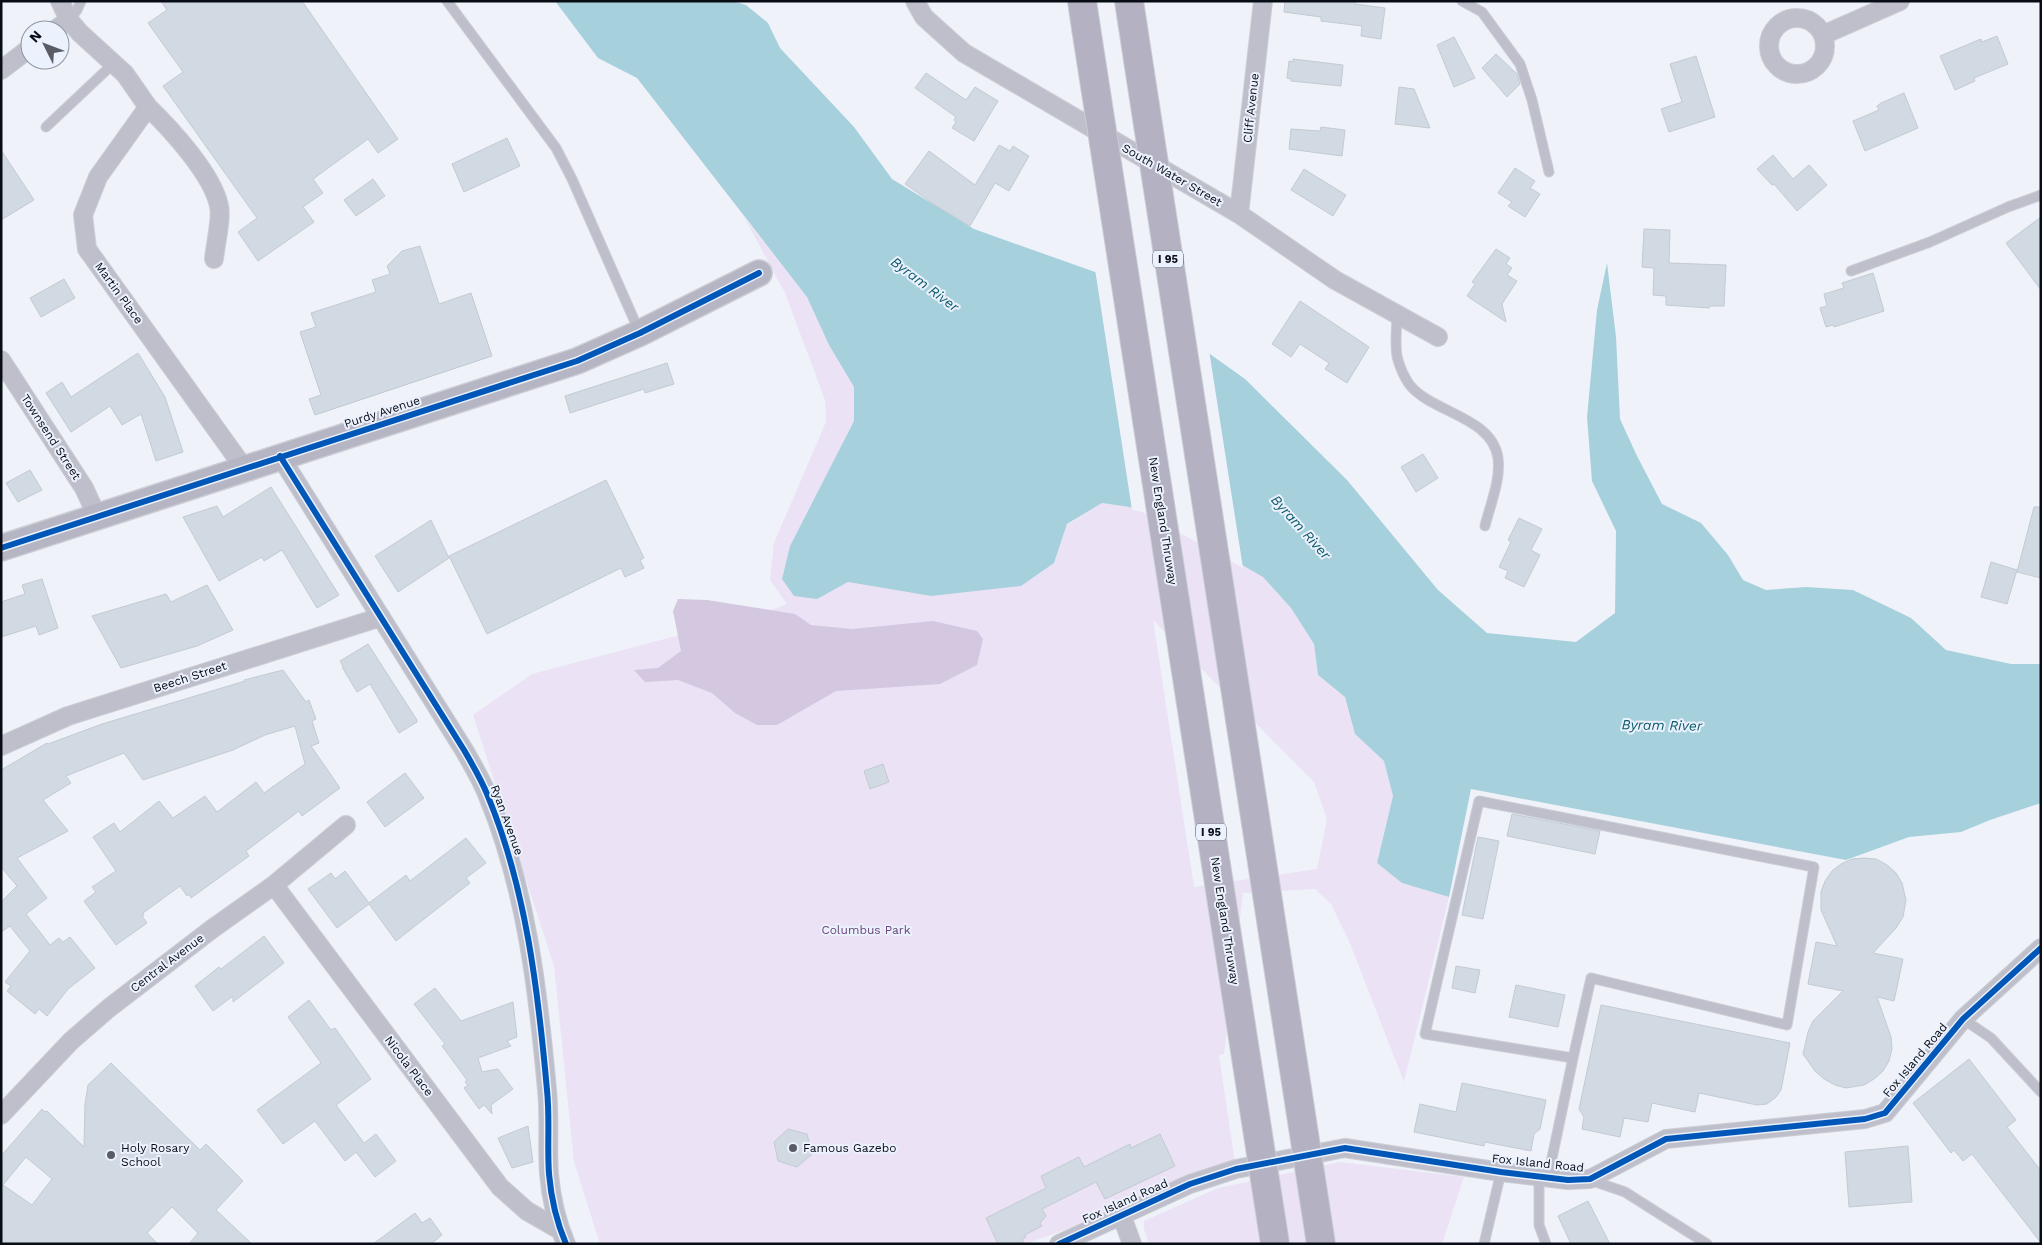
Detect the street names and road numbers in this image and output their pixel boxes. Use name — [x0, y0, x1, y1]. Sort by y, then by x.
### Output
street label: Cliff Avenue — [1240, 72, 1262, 144]
street label: South Water Street — [1120, 141, 1224, 209]
road number: I 95 — [1153, 250, 1183, 268]
street label: Martin Place — [92, 259, 146, 327]
street label: Townsend Street — [18, 392, 84, 482]
street label: Purdy Avenue — [342, 393, 422, 431]
street label: New England Thruway — [1146, 456, 1180, 587]
street label: Beech Street — [152, 659, 228, 695]
street label: Ryan Avenue — [488, 783, 526, 857]
road number: I 95 — [1196, 824, 1226, 840]
street label: New England Thruway — [1208, 856, 1242, 987]
street label: Central Avenue — [128, 931, 207, 995]
street label: Fox Island Road — [1880, 1020, 1950, 1100]
street label: Nicola Place — [382, 1033, 436, 1099]
street label: Fox Island Road — [1491, 1151, 1585, 1175]
street label: Fox Island Road — [1080, 1176, 1170, 1226]

